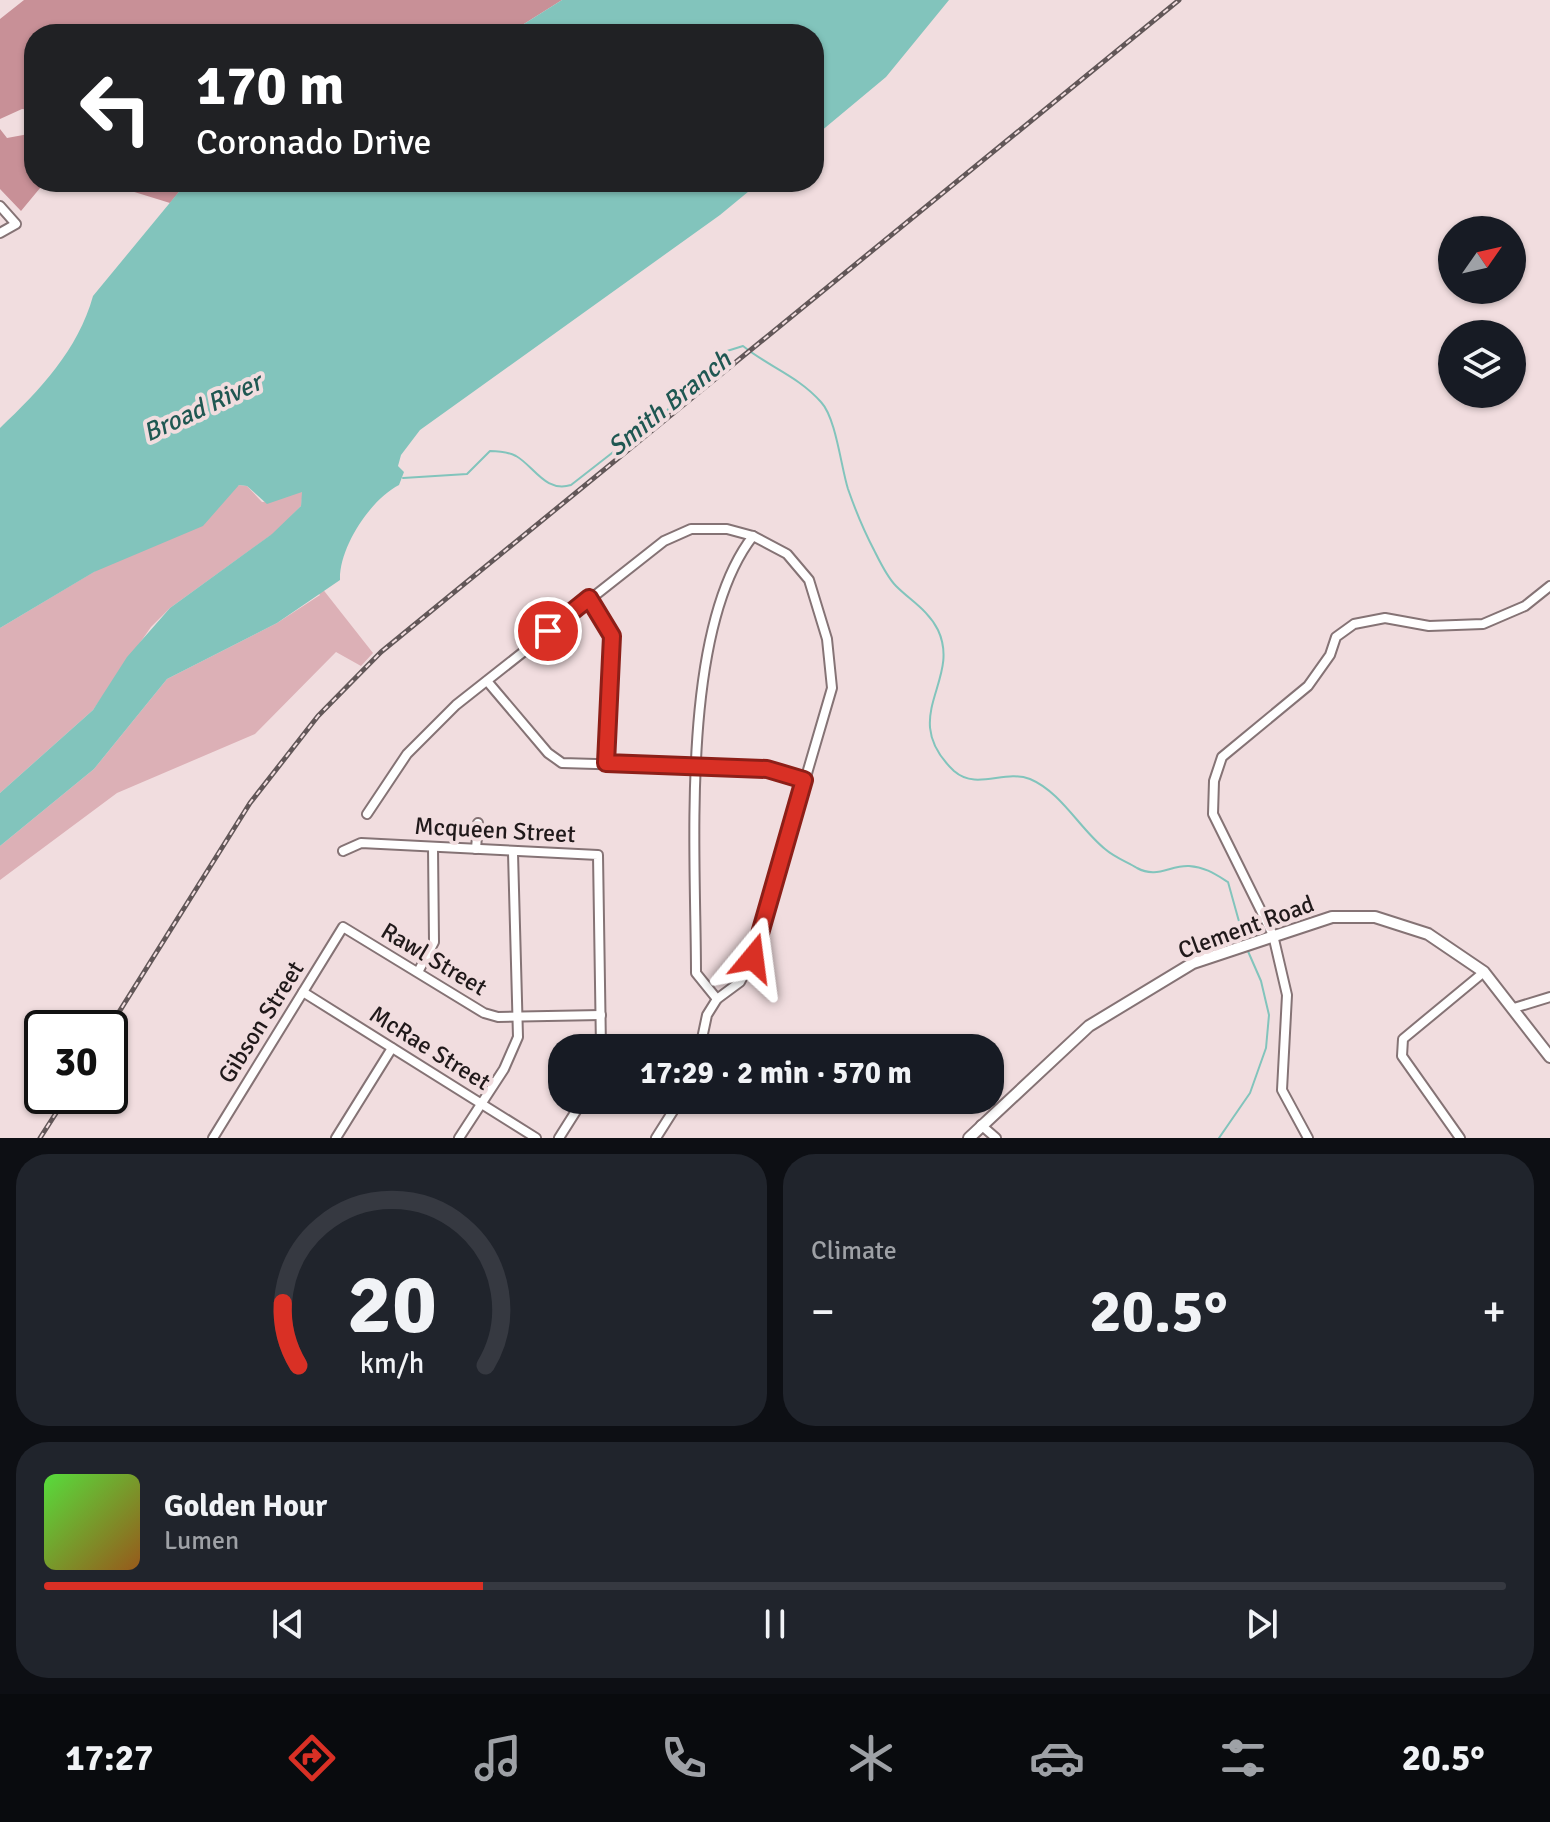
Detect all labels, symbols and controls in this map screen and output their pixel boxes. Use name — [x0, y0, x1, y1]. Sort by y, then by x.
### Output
text: 170 m — [196, 51, 344, 120]
icon: left — [64, 56, 168, 160]
text: Coronado Drive — [196, 120, 431, 165]
north arrow — [1438, 216, 1526, 304]
map controls — [1438, 216, 1526, 408]
button: layers — [1438, 320, 1526, 408]
water label: Smith Branch — [601, 344, 738, 463]
water label: Broad River — [138, 365, 270, 449]
pin — [514, 597, 582, 665]
icon: arrive — [526, 609, 570, 653]
street label: Mcqueen Street — [414, 811, 576, 849]
street label: Clement Road — [1174, 889, 1318, 965]
street label: Rawl Street — [376, 916, 492, 1002]
position arrow — [711, 916, 795, 1000]
street label: Gibson Street — [212, 955, 310, 1089]
street label: McRae Street — [364, 999, 496, 1097]
speed limit sign: 30 — [24, 1010, 128, 1114]
text: 17:29 · 2 min · 570 m — [640, 1055, 912, 1092]
text: Climate — [811, 1235, 897, 1267]
text: 20 — [347, 1254, 436, 1356]
text: 20.5° — [1089, 1275, 1228, 1349]
text: − — [811, 1285, 835, 1339]
text: + — [1482, 1285, 1506, 1339]
text: km/h — [359, 1346, 424, 1381]
text: Golden Hour — [164, 1488, 327, 1525]
text: Lumen — [164, 1525, 239, 1557]
icon: previous — [266, 1602, 310, 1646]
icon: pause — [753, 1602, 797, 1646]
icon: next — [1240, 1602, 1284, 1646]
icon: directions — [284, 1730, 340, 1786]
icon: music — [470, 1730, 526, 1786]
icon: phone — [656, 1730, 712, 1786]
icon: climate — [843, 1730, 899, 1786]
icon: car — [1029, 1730, 1085, 1786]
icon: filters — [1215, 1730, 1271, 1786]
text: 17:27 — [65, 1736, 154, 1781]
text: 20.5° — [1402, 1736, 1485, 1781]

